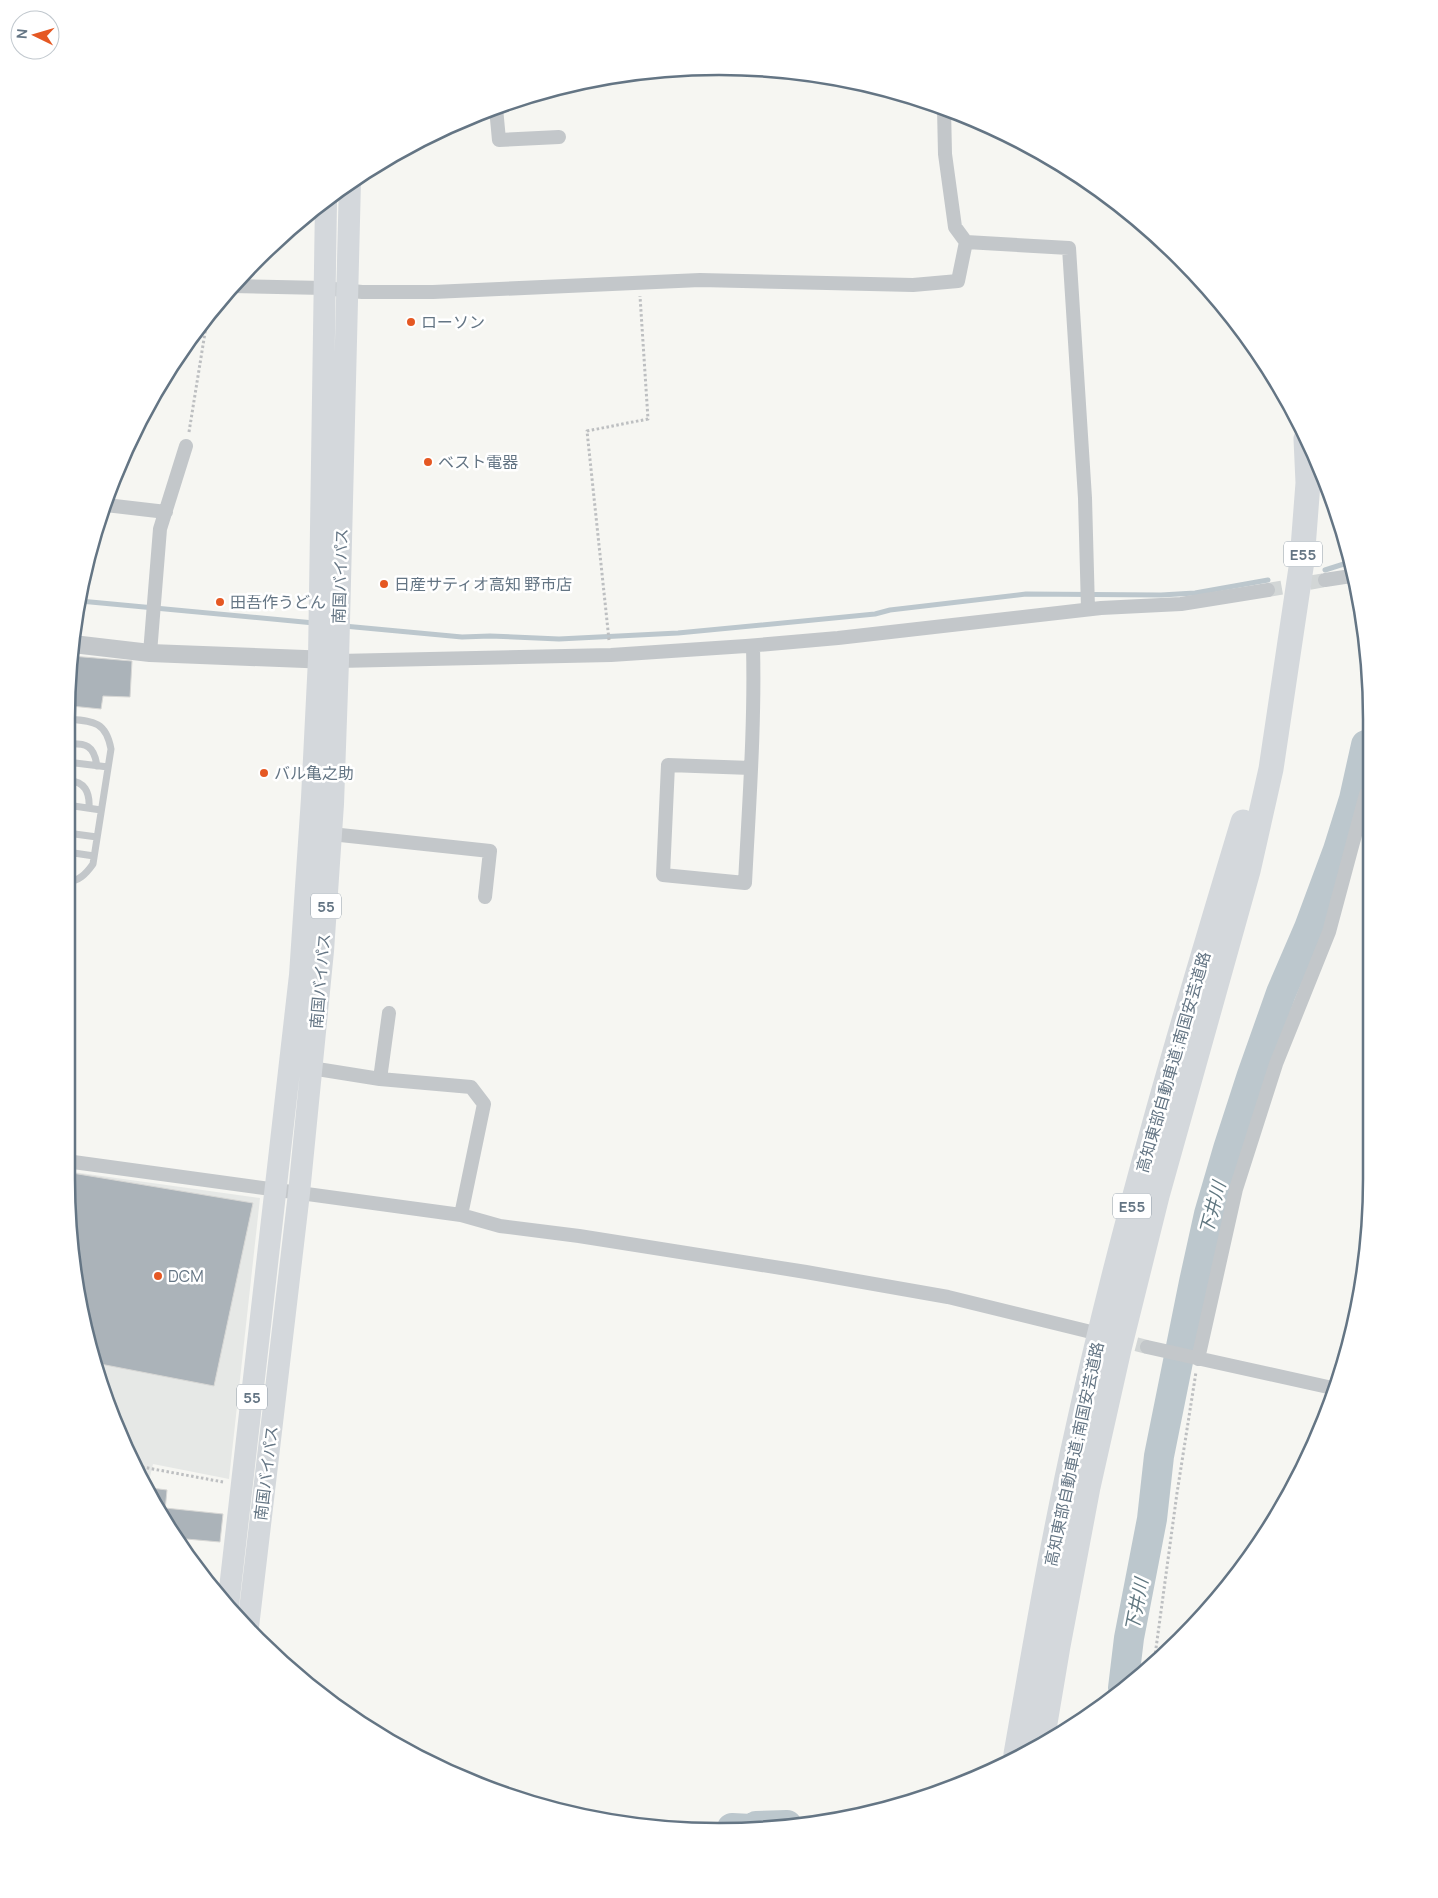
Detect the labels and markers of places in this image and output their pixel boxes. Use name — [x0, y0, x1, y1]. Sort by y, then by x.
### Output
place label: ローソン — [421, 311, 485, 333]
marker: ローソン — [405, 316, 417, 328]
place label: ベスト電器 — [438, 451, 518, 473]
marker: ベスト電器 — [422, 456, 434, 468]
place label: 日産サティオ高知 野市店 — [394, 573, 572, 595]
marker: 日産サティオ高知 野市店 — [378, 578, 390, 590]
place label: 田吾作うどん — [230, 591, 326, 613]
marker: 田吾作うどん — [214, 596, 226, 608]
place label: バル亀之助 — [274, 762, 354, 784]
marker: バル亀之助 — [258, 767, 270, 779]
place label: DCM — [168, 1265, 204, 1287]
marker: DCM — [152, 1270, 164, 1282]

